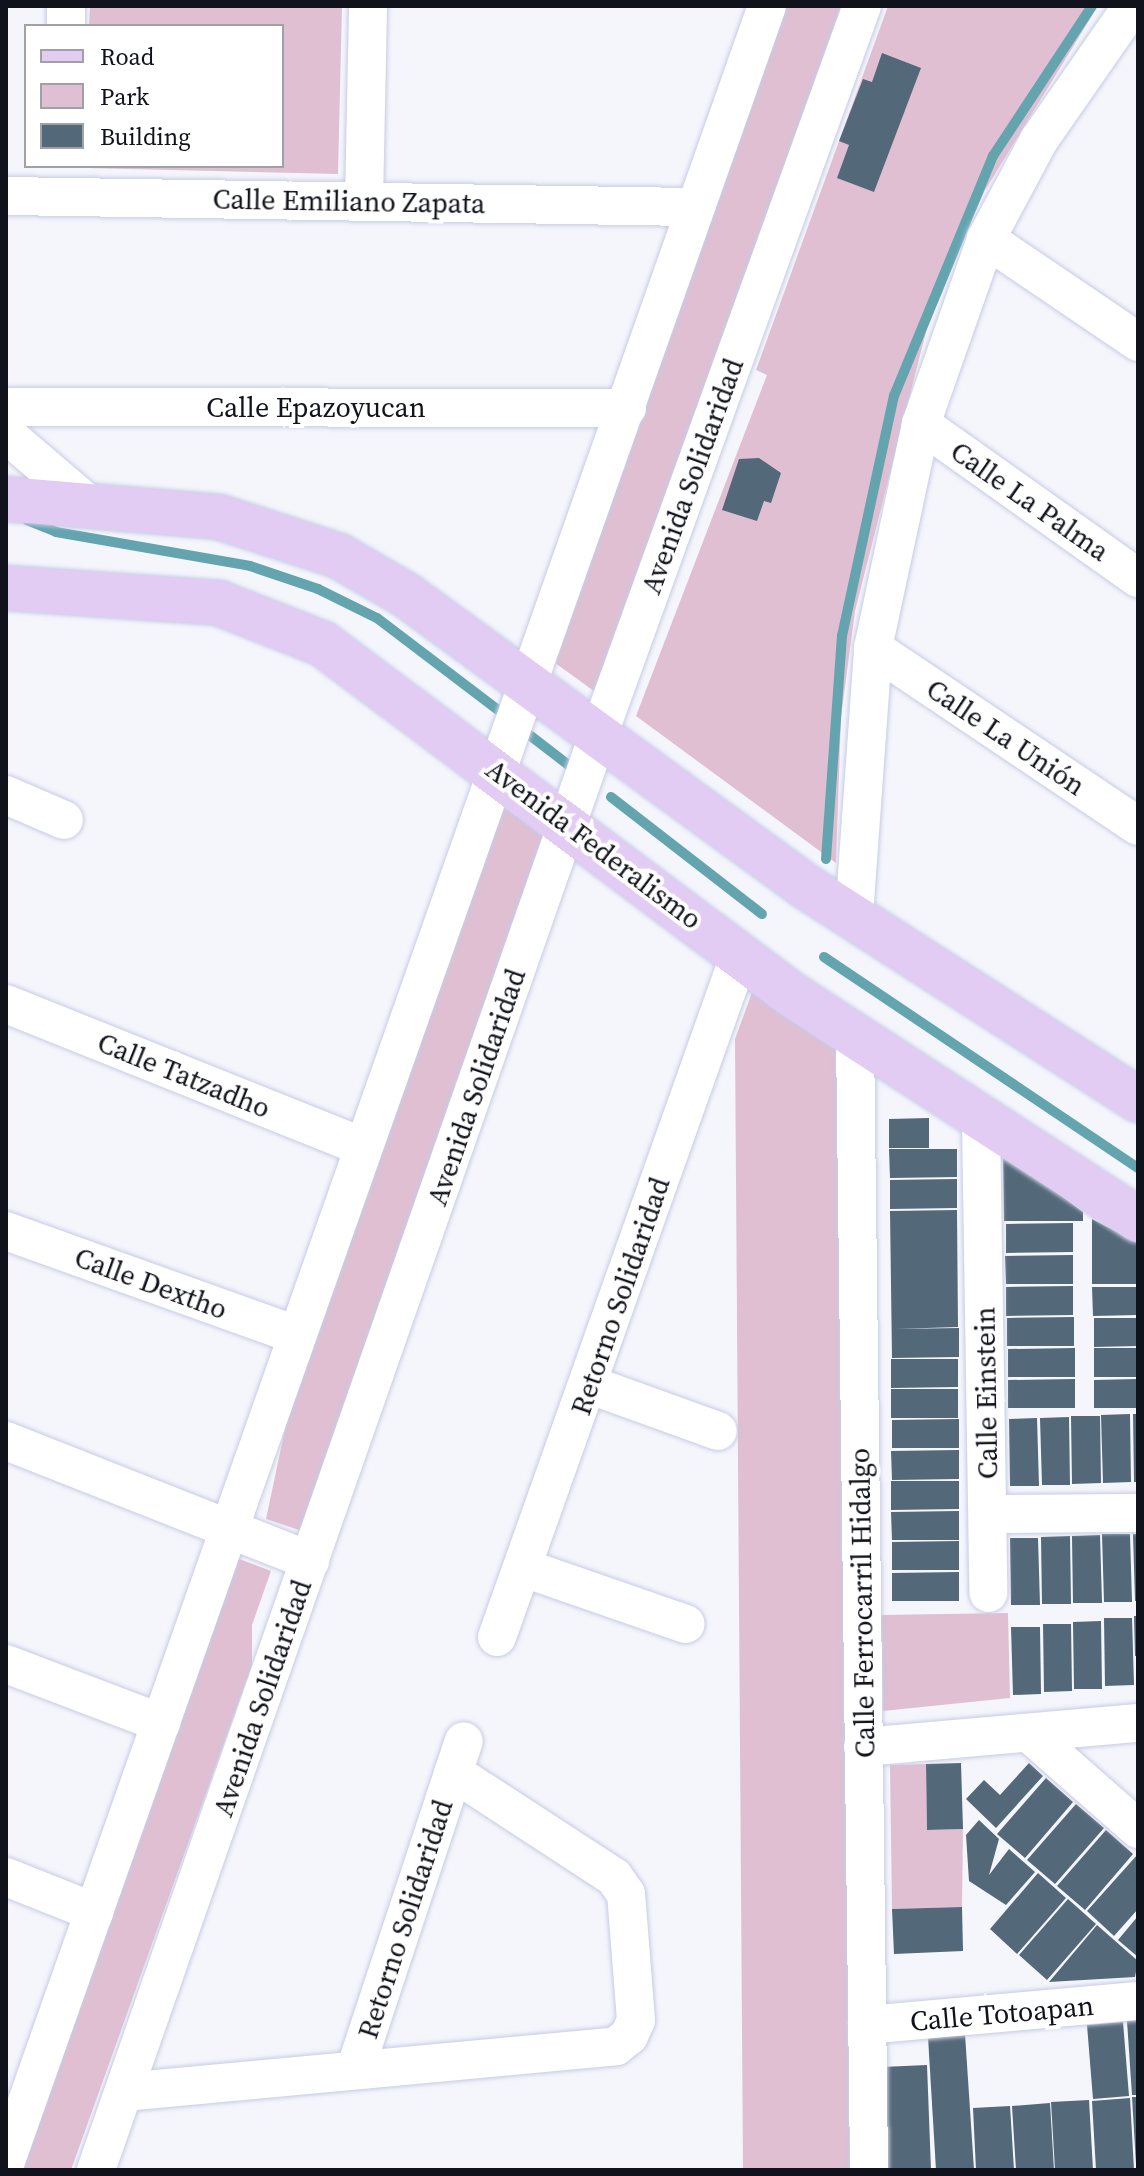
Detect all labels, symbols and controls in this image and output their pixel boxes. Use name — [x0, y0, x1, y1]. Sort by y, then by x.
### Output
legend — [24, 24, 284, 168]
text: Road — [100, 40, 154, 73]
text: Park — [100, 80, 149, 113]
text: Building — [100, 120, 191, 153]
street label: Calle Emiliano Zapata — [212, 182, 486, 220]
street label: Avenida Solidaridad — [634, 354, 750, 598]
street label: Calle Epazoyucan — [206, 390, 426, 424]
street label: Calle La Palma — [944, 434, 1116, 568]
street label: Calle La Unión — [920, 672, 1092, 802]
street label: Avenida Federalismo — [480, 752, 708, 936]
street label: Avenida Solidaridad — [420, 964, 532, 1210]
street label: Calle Tatzadho — [93, 1025, 275, 1125]
street label: Retorno Solidaridad — [564, 1173, 676, 1419]
street label: Calle Dextho — [70, 1240, 232, 1326]
street label: Calle Einstein — [968, 1306, 1004, 1480]
street label: Calle Ferrocarril Hidalgo — [842, 1448, 882, 1758]
street label: Avenida Solidaridad — [206, 1575, 318, 1821]
street label: Retorno Solidaridad — [351, 1795, 459, 2043]
street label: Calle Totoapan — [908, 1988, 1096, 2038]

